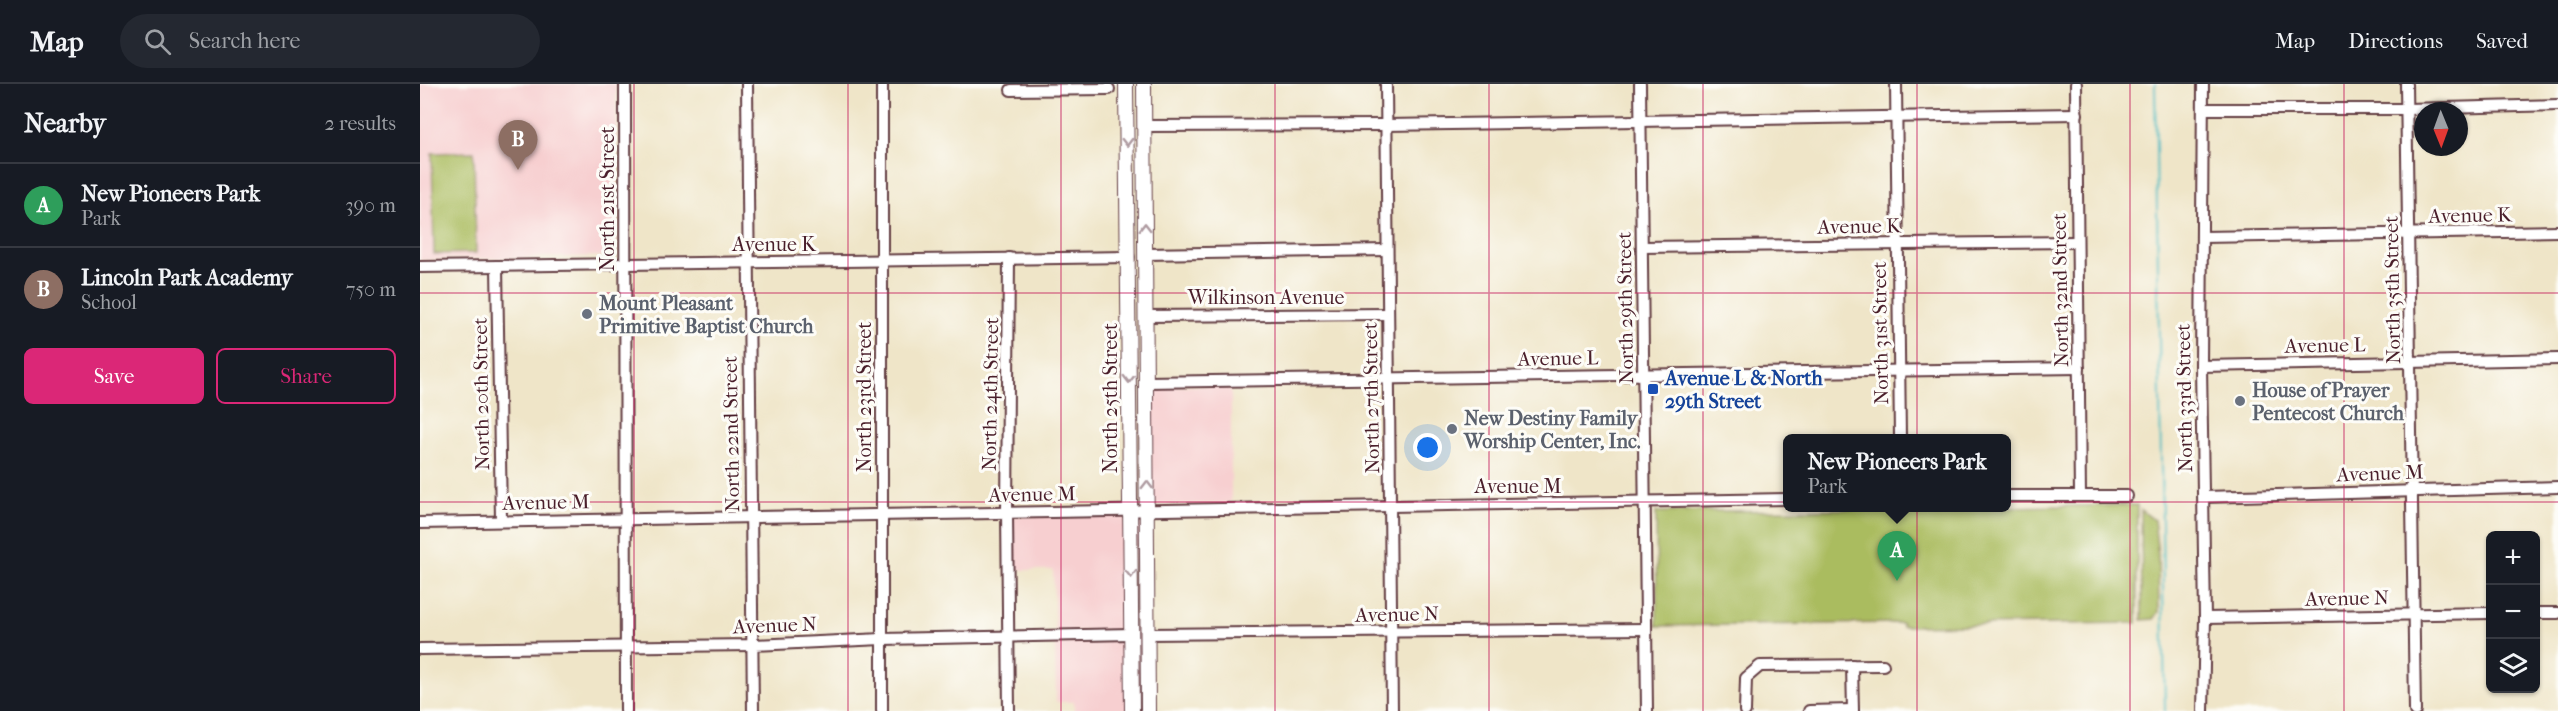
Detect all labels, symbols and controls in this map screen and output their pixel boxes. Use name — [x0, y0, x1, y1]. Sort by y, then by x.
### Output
search box — [120, 14, 540, 68]
text: Map — [30, 25, 84, 58]
icon: search — [141, 25, 174, 58]
text: Search here — [189, 28, 300, 54]
text: Map — [2275, 29, 2315, 53]
text: Directions — [2348, 29, 2443, 53]
text: Saved — [2476, 29, 2528, 53]
north arrow — [2414, 102, 2468, 156]
text: Nearby — [24, 108, 106, 139]
text: 2 results — [325, 112, 396, 135]
pin: B — [498, 120, 538, 170]
street label: North 21st Street — [596, 126, 619, 272]
one-way arrow — [1120, 138, 1133, 147]
text: New Pioneers Park — [81, 181, 260, 207]
text: A — [37, 194, 50, 217]
text: 390 m — [345, 194, 396, 217]
street label: Avenue K — [2427, 203, 2513, 228]
text: Park — [81, 207, 121, 230]
street label: North 32nd Street — [2048, 213, 2073, 367]
street label: Avenue K — [1816, 214, 1902, 239]
street label: North 35th Street — [2380, 216, 2405, 364]
one-way arrow — [1139, 222, 1151, 231]
street label: North 29th Street — [1613, 232, 1638, 384]
street label: Avenue K — [731, 233, 817, 256]
street label: North 31st Street — [1868, 261, 1893, 405]
text: Lincoln Park Academy — [81, 265, 292, 291]
text: B — [37, 278, 50, 301]
text: 750 m — [346, 278, 396, 301]
street label: Wilkinson Avenue — [1187, 286, 1344, 309]
text: School — [81, 291, 137, 314]
place label: Mount Pleasant Primitive Baptist Church — [598, 292, 814, 338]
marker: Mount Pleasant Primitive Baptist Church — [580, 307, 594, 321]
street label: North 20th Street — [469, 317, 494, 471]
street label: North 24th Street — [978, 317, 1003, 471]
street label: North 23rd Street — [853, 322, 876, 472]
street label: North 27th Street — [1359, 322, 1384, 474]
street label: North 25th Street — [1099, 323, 1122, 473]
street label: North 33rd Street — [2172, 323, 2197, 473]
street label: Avenue L — [2283, 333, 2366, 358]
street label: Avenue L — [1516, 346, 1599, 371]
button: Save — [24, 348, 204, 404]
button: Share — [216, 348, 396, 404]
street label: North 22nd Street — [719, 356, 744, 512]
place label: Avenue L & North 29th Street — [1663, 367, 1823, 413]
one-way arrow — [1123, 375, 1135, 384]
place label: House of Prayer Pentecost Church — [2252, 379, 2405, 425]
marker: Avenue L & North 29th Street — [1646, 382, 1660, 396]
marker: House of Prayer Pentecost Church — [2233, 394, 2247, 408]
place label: New Destiny Family Worship Center, Inc. — [1463, 407, 1641, 453]
marker: New Destiny Family Worship Center, Inc. — [1445, 422, 1459, 436]
your location — [1413, 433, 1442, 462]
popup — [1783, 434, 2011, 512]
text: New Pioneers Park — [1807, 449, 1987, 475]
street label: Avenue M — [2335, 460, 2424, 487]
street label: Avenue M — [1473, 475, 1562, 498]
text: Park — [1807, 475, 1847, 498]
one-way arrow — [1141, 480, 1153, 489]
street label: Avenue M — [987, 482, 1076, 507]
street label: Avenue M — [501, 490, 590, 515]
map controls — [2486, 531, 2540, 693]
button: + — [2486, 531, 2540, 585]
pin: A — [1878, 532, 1916, 581]
one-way arrow — [1125, 570, 1137, 579]
button: − — [2486, 585, 2540, 639]
street label: Avenue N — [2304, 586, 2389, 611]
street label: Avenue N — [1354, 602, 1439, 627]
street label: Avenue N — [732, 613, 817, 638]
button: layers — [2486, 639, 2540, 693]

